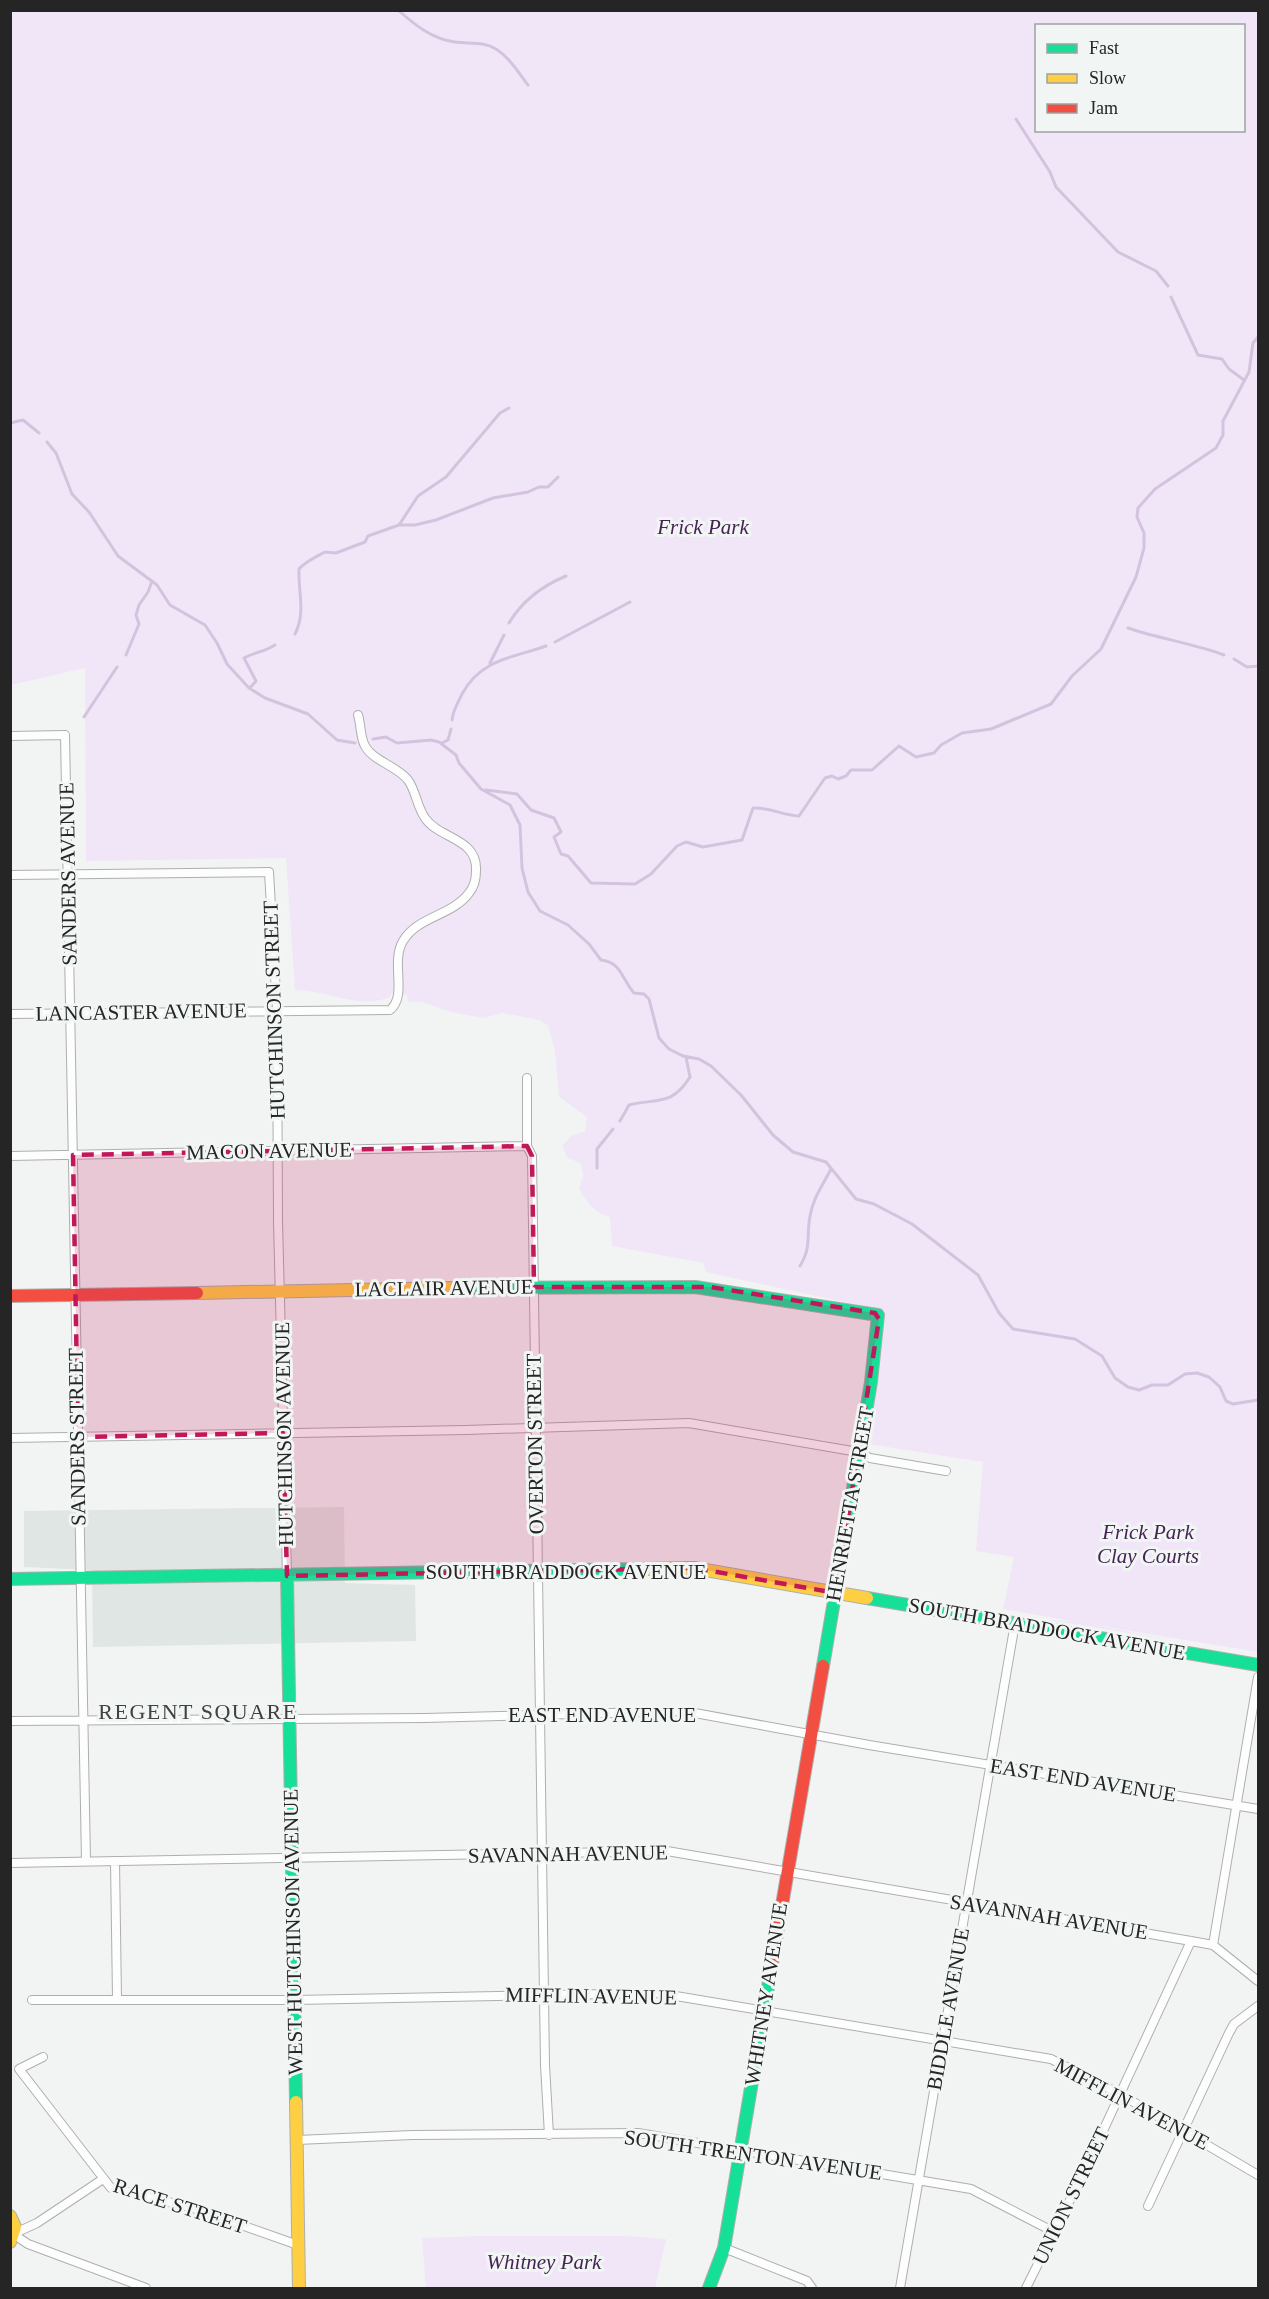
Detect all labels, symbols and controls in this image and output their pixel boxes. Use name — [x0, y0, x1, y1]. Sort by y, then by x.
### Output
legend — [1035, 24, 1245, 132]
text: Fast — [1089, 38, 1119, 58]
text: Slow — [1089, 68, 1126, 88]
text: Jam — [1089, 98, 1118, 118]
park label: Frick Park — [656, 515, 749, 539]
street label: SANDERS AVENUE — [54, 782, 82, 966]
street label: HUTCHINSON STREET — [258, 900, 290, 1120]
street label: LANCASTER AVENUE — [35, 998, 247, 1026]
street label: MACON AVENUE — [186, 1138, 352, 1164]
street label: LACLAIR AVENUE — [354, 1274, 534, 1302]
street label: HUTCHINSON AVENUE — [270, 1322, 298, 1546]
street label: SANDERS STREET — [63, 1348, 91, 1526]
street label: OVERTON STREET — [521, 1353, 549, 1535]
street label: HENRIETTA STREET — [821, 1405, 879, 1603]
park label: Frick Park Clay Courts — [1097, 1520, 1199, 1568]
street label: SOUTH BRADDOCK AVENUE — [426, 1560, 706, 1584]
street label: SOUTH BRADDOCK AVENUE — [907, 1593, 1187, 1665]
district label: REGENT SQUARE — [98, 1699, 298, 1724]
street label: EAST END AVENUE — [508, 1703, 696, 1727]
street label: EAST END AVENUE — [988, 1753, 1178, 1807]
street label: WEST HUTCHINSON AVENUE — [279, 1789, 307, 2075]
street label: SAVANNAH AVENUE — [468, 1840, 668, 1868]
street label: SAVANNAH AVENUE — [948, 1889, 1150, 1945]
street label: WHITNEY AVENUE — [740, 1901, 792, 2087]
street label: BIDDLE AVENUE — [922, 1926, 974, 2092]
street label: MIFFLIN AVENUE — [505, 1983, 677, 2009]
street label: MIFFLIN AVENUE — [1051, 2053, 1213, 2155]
street label: UNION STREET — [1027, 2123, 1115, 2269]
street label: SOUTH TRENTON AVENUE — [623, 2125, 883, 2185]
street label: RACE STREET — [111, 2173, 250, 2239]
park label: Whitney Park — [487, 2250, 602, 2274]

